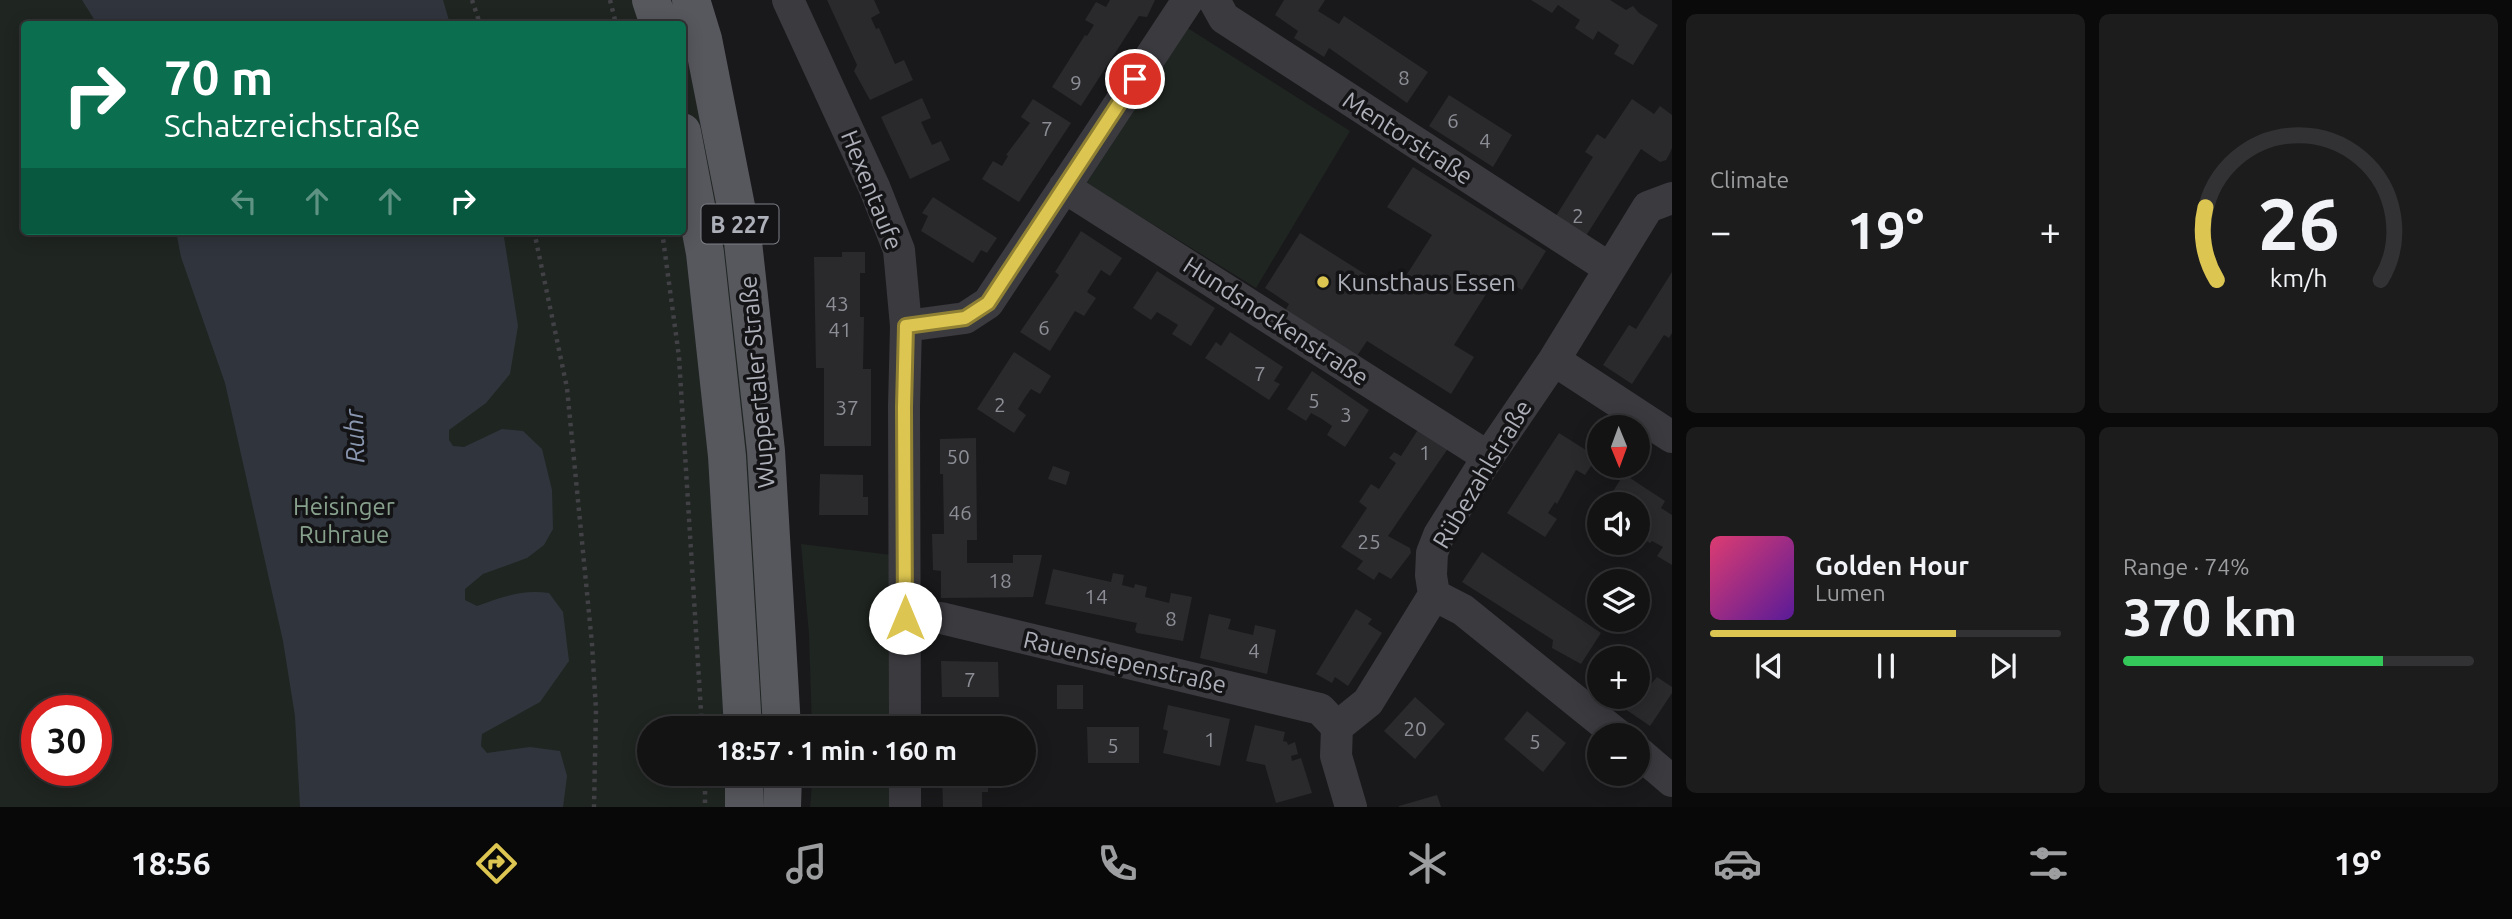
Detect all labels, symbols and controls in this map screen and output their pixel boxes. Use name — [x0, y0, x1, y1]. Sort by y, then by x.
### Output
icon: right — [49, 49, 140, 140]
text: 70 m — [164, 49, 273, 104]
pin — [1105, 49, 1165, 109]
icon: arrive — [1116, 60, 1154, 98]
house number: 8 — [1398, 65, 1410, 89]
house number: 9 — [1070, 70, 1082, 94]
street label: Mentorstraße — [1338, 86, 1478, 190]
text: Schatzreichstraße — [164, 107, 420, 143]
house number: 6 — [1447, 108, 1459, 132]
house number: 7 — [1041, 116, 1053, 140]
street label: Hexentaufe — [836, 126, 908, 254]
house number: 4 — [1479, 128, 1491, 152]
text: Climate — [1710, 167, 1789, 192]
icon: left — [225, 182, 263, 220]
icon: ahead — [298, 182, 336, 220]
icon: ahead — [371, 182, 409, 220]
icon: right — [444, 182, 482, 220]
text: 26 — [2257, 182, 2340, 264]
text: 19° — [1847, 201, 1924, 259]
house number: 2 — [1572, 203, 1584, 227]
road number: B 227 — [702, 204, 778, 244]
text: − — [1710, 210, 1731, 252]
text: + — [2040, 210, 2061, 252]
street label: Hundsnockenstraße — [1178, 251, 1374, 391]
text: km/h — [2270, 263, 2327, 291]
place label: Kunsthaus Essen — [1337, 269, 1516, 296]
marker: Kunsthaus Essen — [1315, 274, 1331, 290]
street label: Wuppertaler Straße — [734, 275, 780, 489]
house number: 43 — [825, 291, 849, 315]
house number: 6 — [1038, 315, 1050, 339]
house number: 41 — [828, 317, 852, 341]
house number: 7 — [1254, 361, 1266, 385]
house number: 5 — [1308, 388, 1320, 412]
house number: 2 — [994, 392, 1006, 416]
house number: 37 — [835, 395, 859, 419]
street label: Rübezahlstraße — [1427, 395, 1537, 553]
house number: 3 — [1340, 402, 1352, 426]
water label: Ruhr — [339, 407, 369, 464]
north arrow — [1587, 415, 1650, 478]
map controls — [1587, 415, 1650, 786]
house number: 1 — [1419, 440, 1431, 464]
house number: 50 — [946, 444, 970, 468]
button: sound — [1587, 492, 1650, 555]
park label: Heisinger Ruhraue — [293, 493, 395, 548]
house number: 46 — [948, 500, 972, 524]
house number: 25 — [1357, 529, 1381, 553]
text: Golden Hour — [1815, 551, 1969, 580]
text: Range · 74% — [2123, 554, 2250, 579]
house number: 18 — [988, 568, 1012, 592]
button: layers — [1587, 569, 1650, 632]
text: Lumen — [1815, 580, 1886, 605]
position arrow — [868, 581, 942, 655]
house number: 14 — [1084, 584, 1108, 608]
text: 370 km — [2123, 588, 2297, 646]
house number: 8 — [1165, 606, 1177, 630]
street label: Rauensiepenstraße — [1021, 626, 1229, 698]
house number: 4 — [1248, 638, 1260, 662]
button: + — [1587, 646, 1650, 709]
icon: previous — [1750, 647, 1788, 685]
icon: pause — [1867, 647, 1905, 685]
icon: next — [1984, 647, 2022, 685]
house number: 7 — [964, 667, 976, 691]
speed limit sign: 30 — [21, 695, 112, 786]
house number: 20 — [1403, 716, 1427, 740]
button: − — [1587, 723, 1650, 786]
house number: 1 — [1204, 727, 1216, 751]
house number: 5 — [1529, 729, 1541, 753]
house number: 5 — [1107, 733, 1119, 757]
text: 18:57 · 1 min · 160 m — [716, 736, 957, 765]
icon: directions — [472, 839, 521, 888]
icon: music — [782, 839, 831, 888]
icon: phone — [1093, 839, 1142, 888]
icon: climate — [1403, 839, 1452, 888]
icon: car — [1713, 839, 1762, 888]
icon: filters — [2024, 839, 2073, 888]
text: 18:56 — [131, 845, 211, 881]
text: 19° — [2334, 845, 2381, 881]

